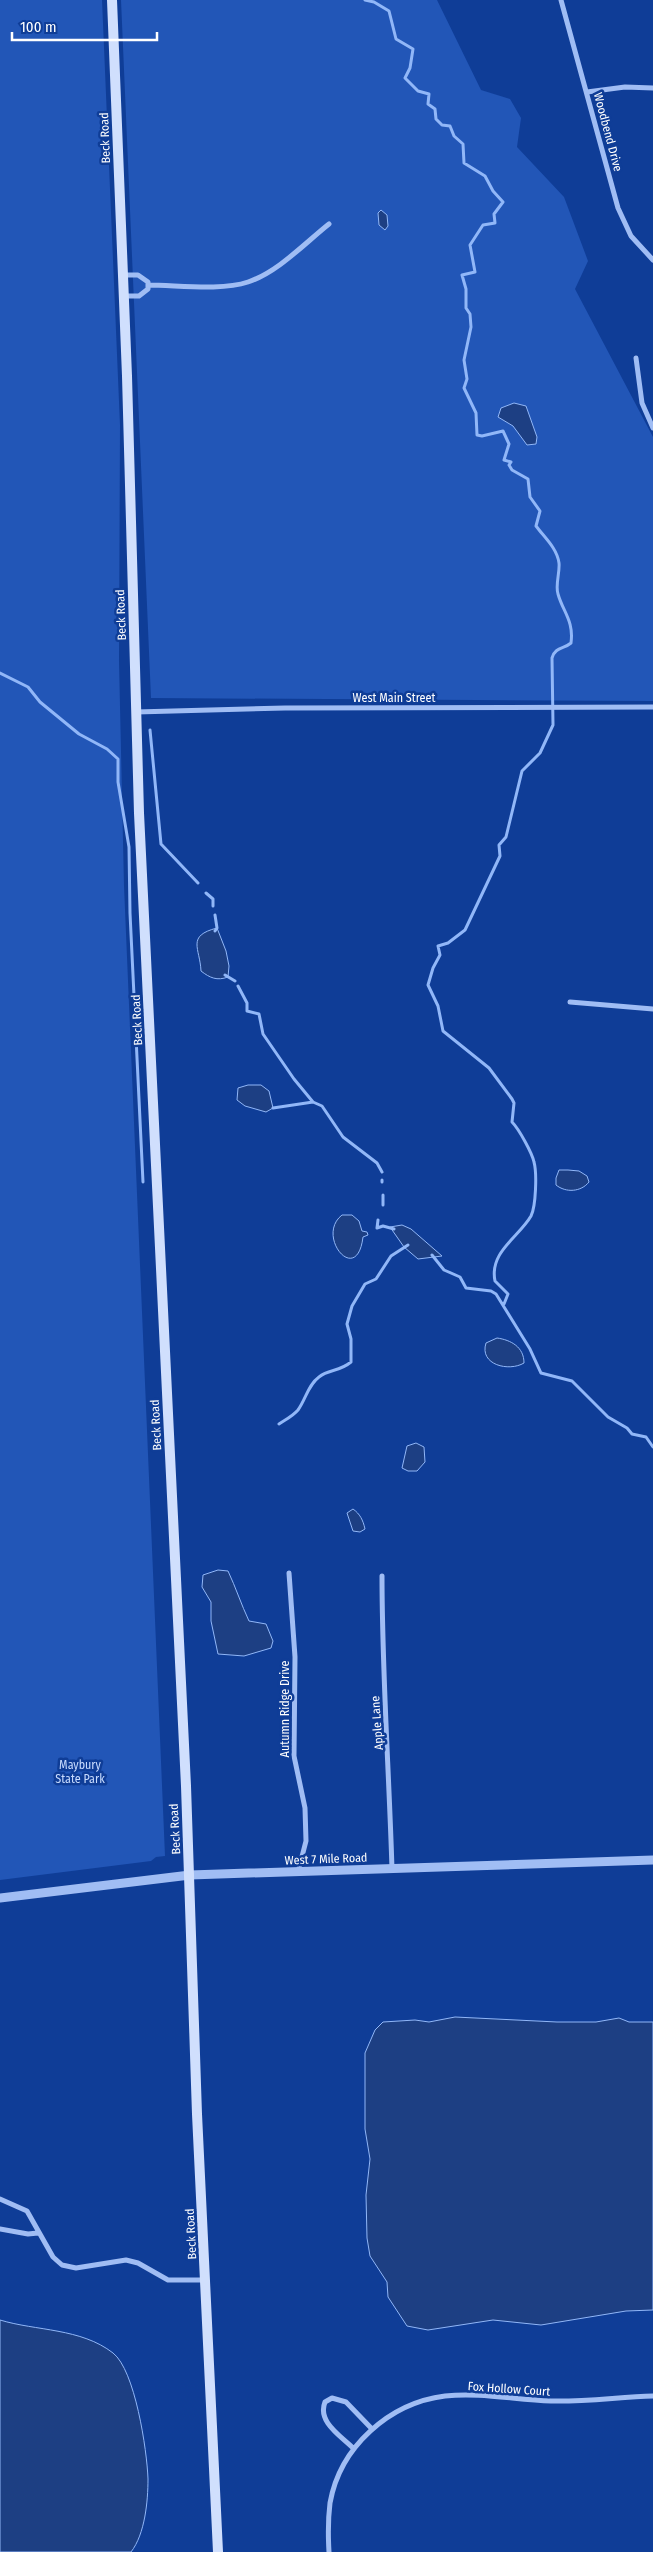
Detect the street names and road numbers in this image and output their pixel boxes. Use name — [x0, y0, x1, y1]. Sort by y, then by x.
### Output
street label: Woodbend Drive — [591, 91, 625, 173]
street label: Beck Road — [97, 112, 113, 164]
street label: Beck Road — [113, 589, 129, 641]
street label: West Main Street — [353, 691, 435, 705]
street label: Beck Road — [129, 994, 145, 1046]
street label: Beck Road — [148, 1399, 164, 1451]
street label: Autumn Ridge Drive — [278, 1661, 292, 1757]
street label: Apple Lane — [368, 1695, 386, 1751]
street label: Beck Road — [167, 1803, 183, 1855]
street label: West 7 Mile Road — [284, 1851, 368, 1867]
street label: Beck Road — [183, 2208, 199, 2260]
street label: Fox Hollow Court — [467, 2379, 551, 2399]

